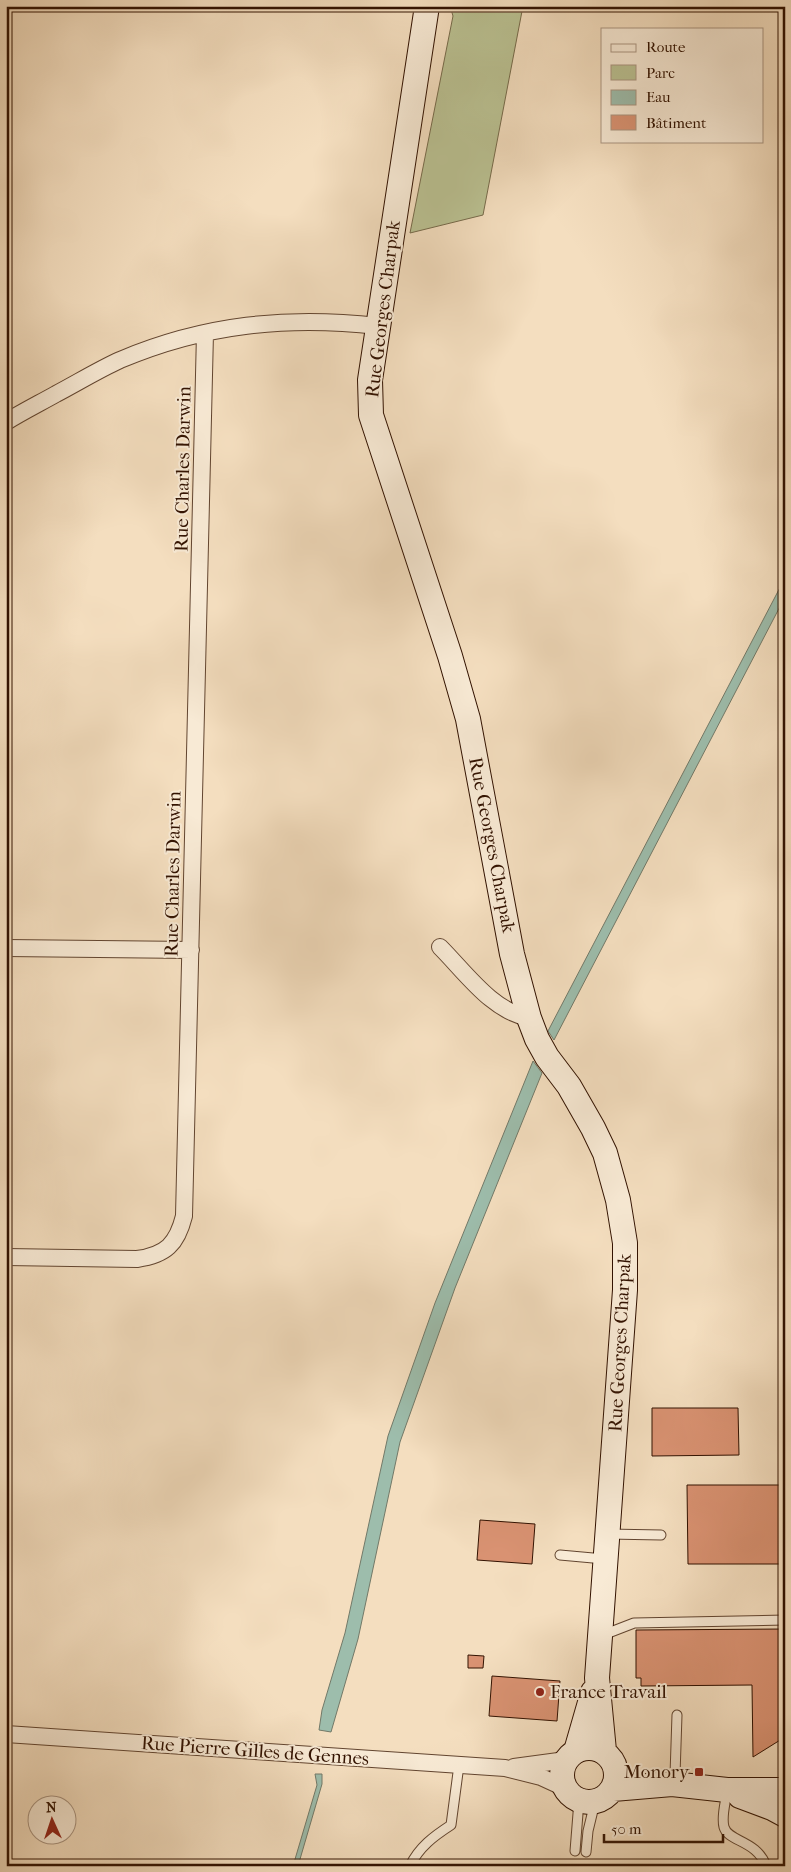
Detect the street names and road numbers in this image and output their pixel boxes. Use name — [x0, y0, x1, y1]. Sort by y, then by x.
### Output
street label: Rue Georges Charpak — [361, 219, 405, 399]
street label: Rue Charles Darwin — [171, 386, 195, 552]
street label: Rue Georges Charpak — [464, 755, 520, 935]
street label: Rue Charles Darwin — [161, 791, 185, 957]
street label: Rue Georges Charpak — [604, 1253, 636, 1433]
street label: Rue Pierre Gilles de Gennes — [140, 1732, 370, 1770]

